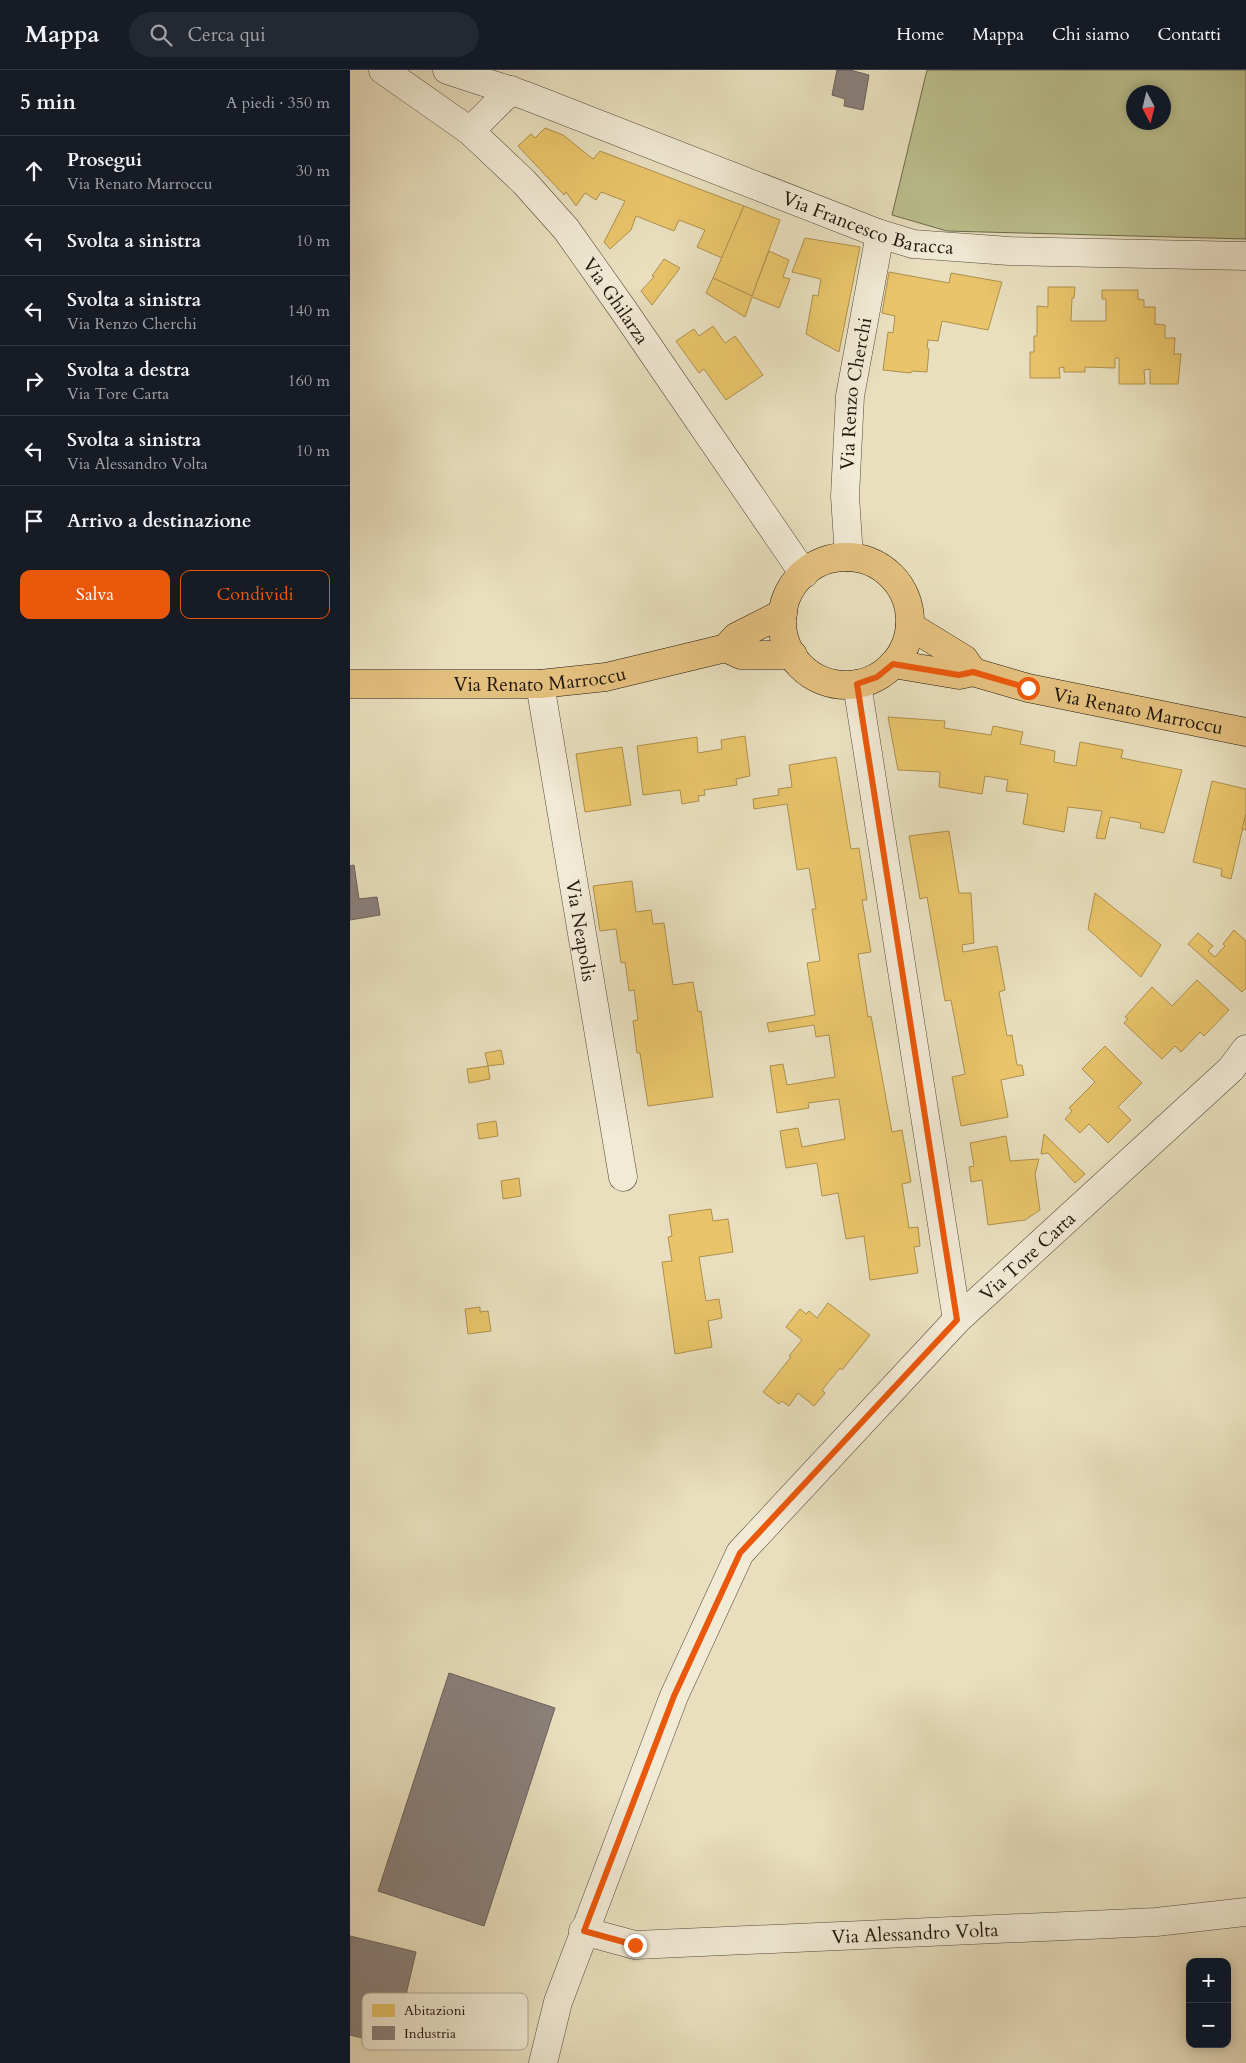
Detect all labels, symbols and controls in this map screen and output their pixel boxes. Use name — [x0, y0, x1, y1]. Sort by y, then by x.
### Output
search box — [129, 12, 479, 57]
text: Mappa — [25, 18, 99, 51]
icon: search — [147, 21, 175, 49]
text: Cerca qui — [187, 22, 265, 48]
text: Home — [896, 22, 944, 47]
text: Mappa — [972, 22, 1024, 47]
text: Chi siamo — [1052, 22, 1129, 47]
text: Contatti — [1157, 22, 1221, 47]
north arrow — [1126, 85, 1171, 130]
text: 5 min — [20, 88, 76, 117]
text: A piedi · 350 m — [226, 92, 330, 114]
text: Prosegui — [67, 147, 142, 173]
icon: ahead — [20, 157, 48, 185]
text: 30 m — [296, 160, 330, 182]
text: Via Renato Marroccu — [67, 173, 213, 195]
street label: Via Francesco Baracca — [778, 185, 955, 261]
icon: left — [20, 227, 48, 255]
text: Svolta a sinistra — [67, 228, 201, 254]
text: 10 m — [296, 230, 330, 252]
street label: Via Ghilarza — [576, 253, 655, 349]
text: Svolta a sinistra — [67, 287, 201, 313]
icon: left — [20, 297, 48, 325]
text: 140 m — [288, 300, 330, 322]
text: Via Renzo Cherchi — [67, 313, 197, 335]
street label: Via Renzo Cherchi — [834, 315, 878, 471]
text: Svolta a destra — [67, 357, 190, 383]
icon: right — [20, 367, 48, 395]
text: 160 m — [288, 370, 330, 392]
text: Via Tore Carta — [67, 383, 169, 405]
text: Svolta a sinistra — [67, 427, 201, 453]
icon: left — [20, 437, 48, 465]
text: 10 m — [296, 440, 330, 462]
text: Via Alessandro Volta — [67, 453, 208, 475]
icon: arrive — [20, 507, 48, 535]
text: Arrivo a destinazione — [67, 508, 251, 534]
button: Salva — [20, 570, 170, 619]
button: Condividi — [180, 570, 330, 619]
street label: Via Renato Marroccu — [454, 661, 629, 698]
route start — [1017, 677, 1040, 700]
street label: Via Renato Marroccu — [1051, 681, 1225, 741]
street label: Via Neapolis — [559, 878, 602, 983]
street label: Via Tore Carta — [974, 1206, 1081, 1307]
street label: Via Alessandro Volta — [831, 1917, 999, 1950]
route end — [624, 1934, 647, 1957]
map controls — [1186, 1958, 1231, 2048]
button: + — [1186, 1958, 1231, 2003]
legend — [362, 1993, 528, 2050]
text: Abitazioni — [404, 2001, 466, 2020]
button: − — [1186, 2003, 1231, 2048]
text: Industria — [404, 2024, 456, 2043]

